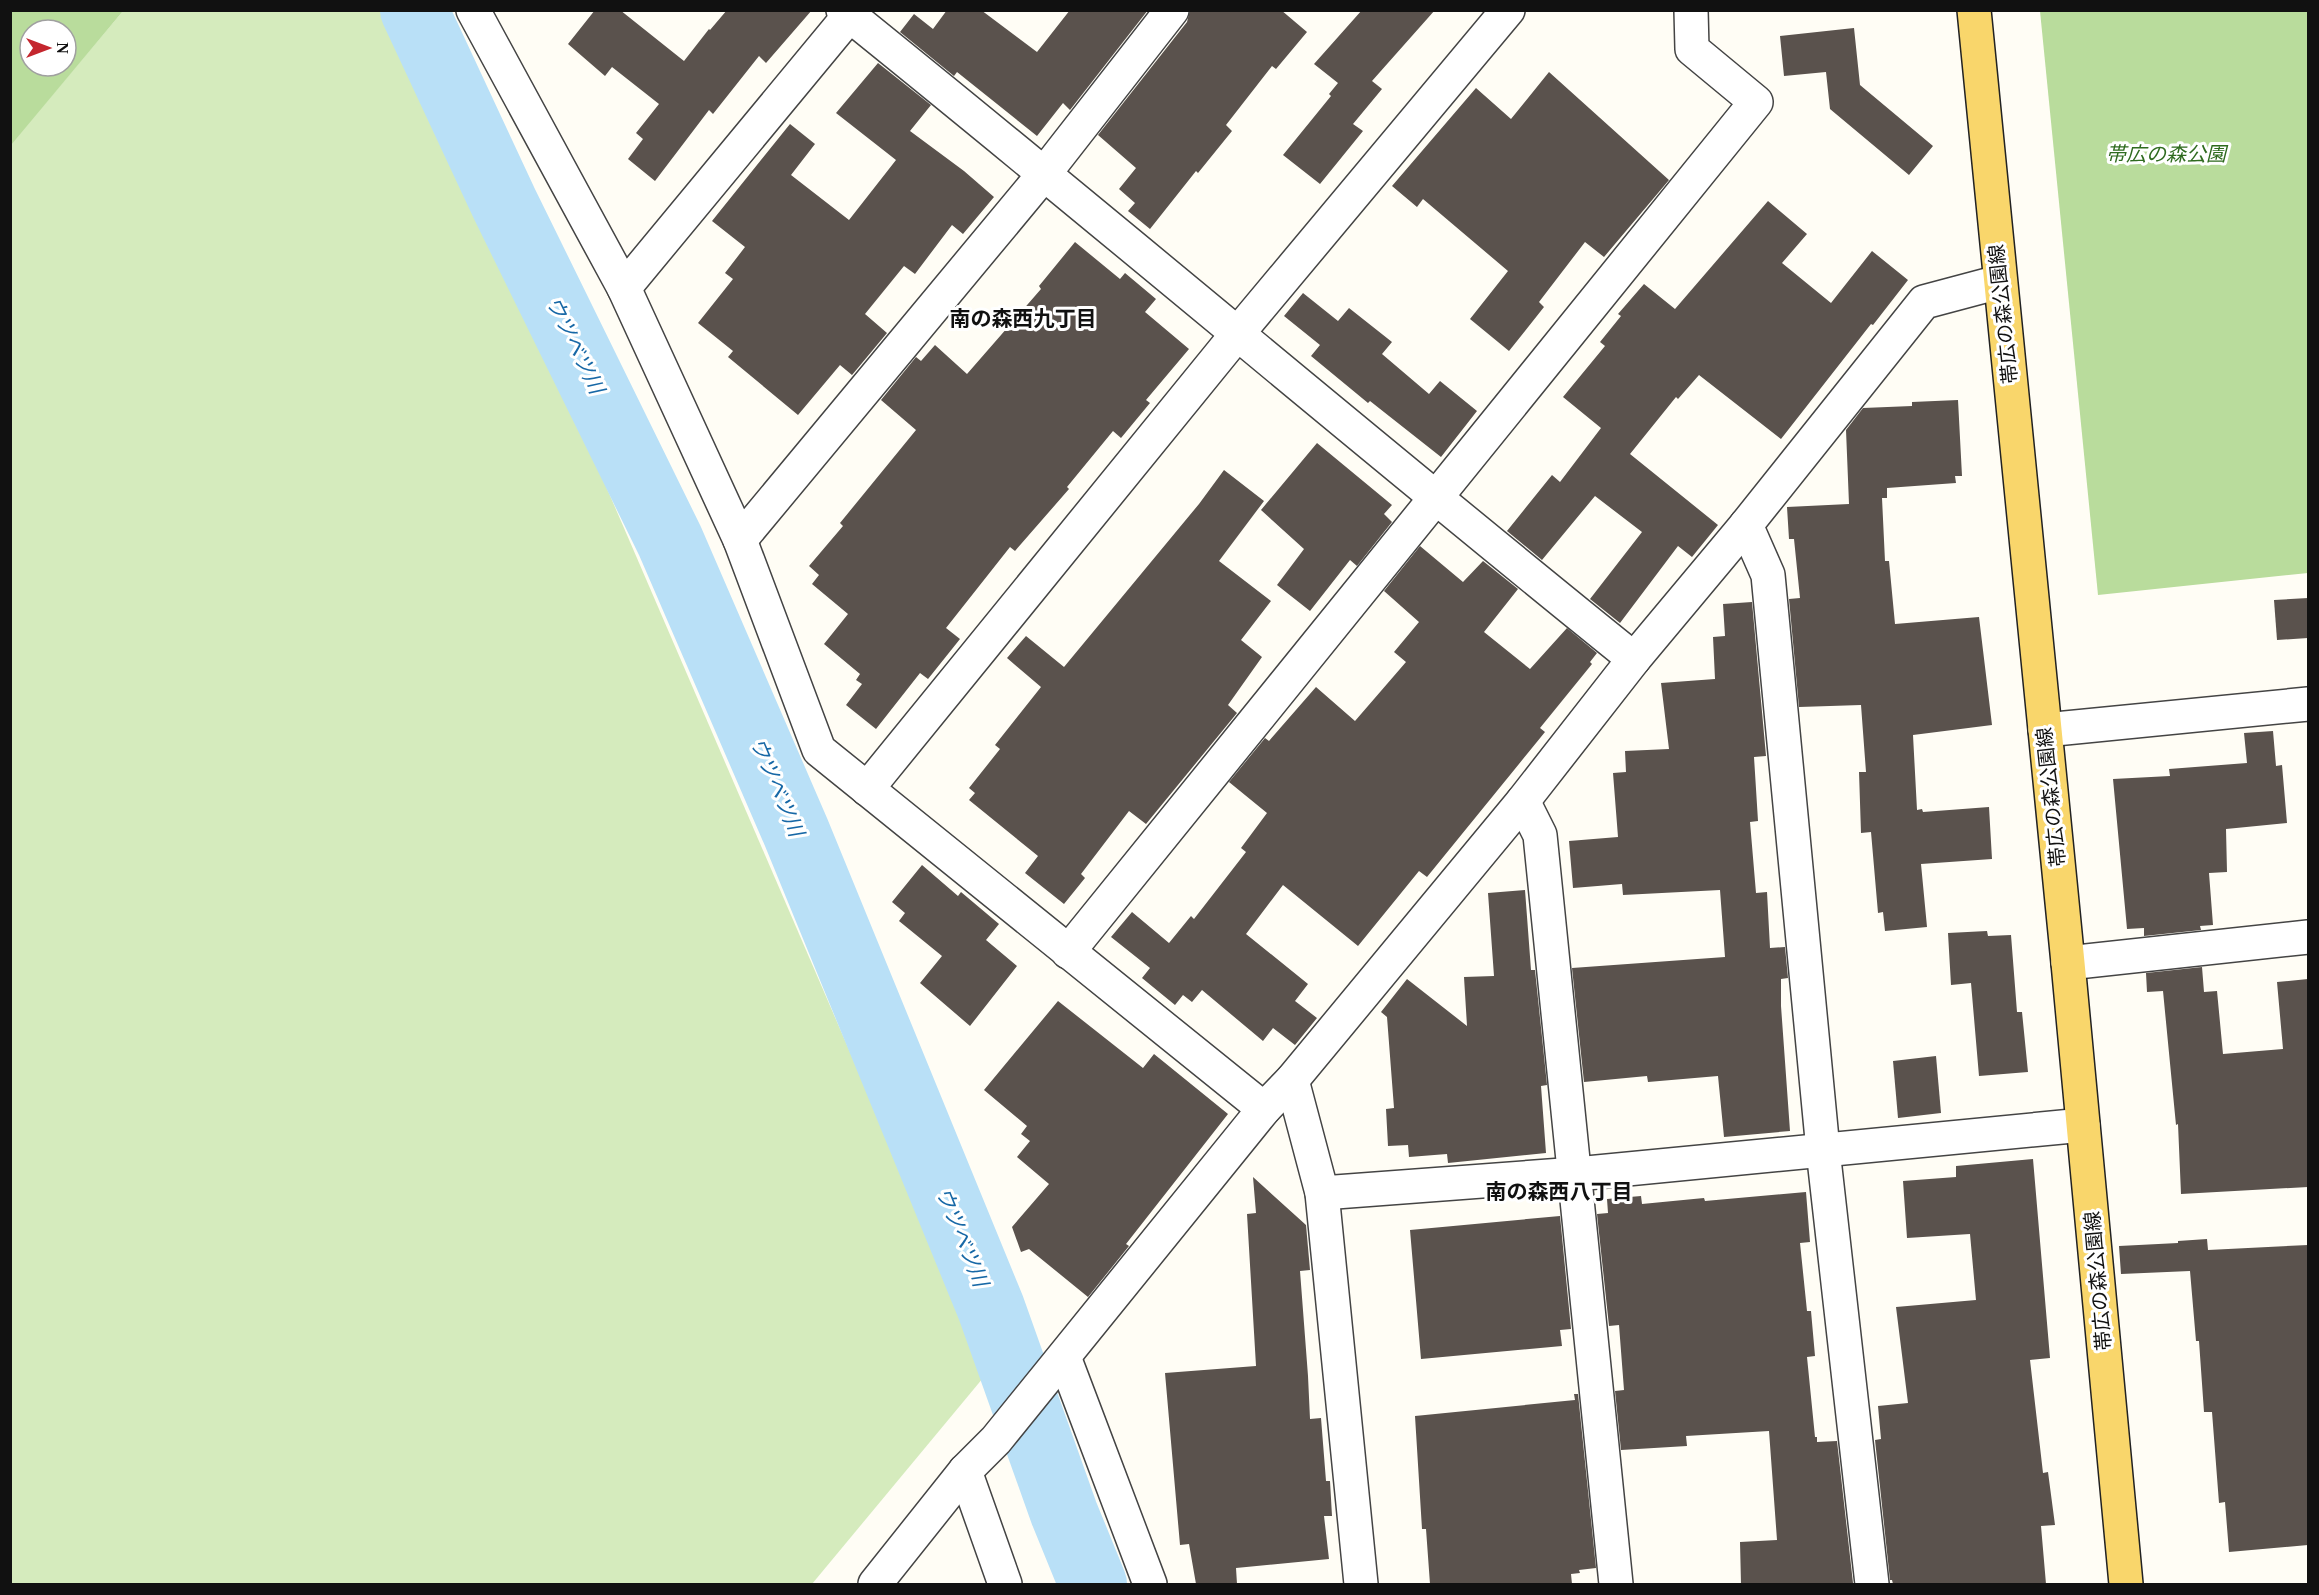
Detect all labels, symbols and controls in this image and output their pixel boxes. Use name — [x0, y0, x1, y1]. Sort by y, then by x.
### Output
north arrow — [18, 18, 78, 78]
text: N — [54, 42, 71, 54]
park label: 帯広の森公園 — [2106, 143, 2229, 165]
street label: 帯広の森公園線 — [1985, 243, 2021, 385]
water label: ウツベツ川 — [541, 293, 610, 399]
district label: 南の森西九丁目 — [950, 307, 1097, 331]
street label: 帯広の森公園線 — [2033, 726, 2069, 868]
water label: ウツベツ川 — [745, 734, 809, 842]
district label: 南の森西八丁目 — [1486, 1180, 1633, 1204]
water label: ウツベツ川 — [931, 1184, 994, 1292]
street label: 帯広の森公園線 — [2081, 1210, 2115, 1352]

